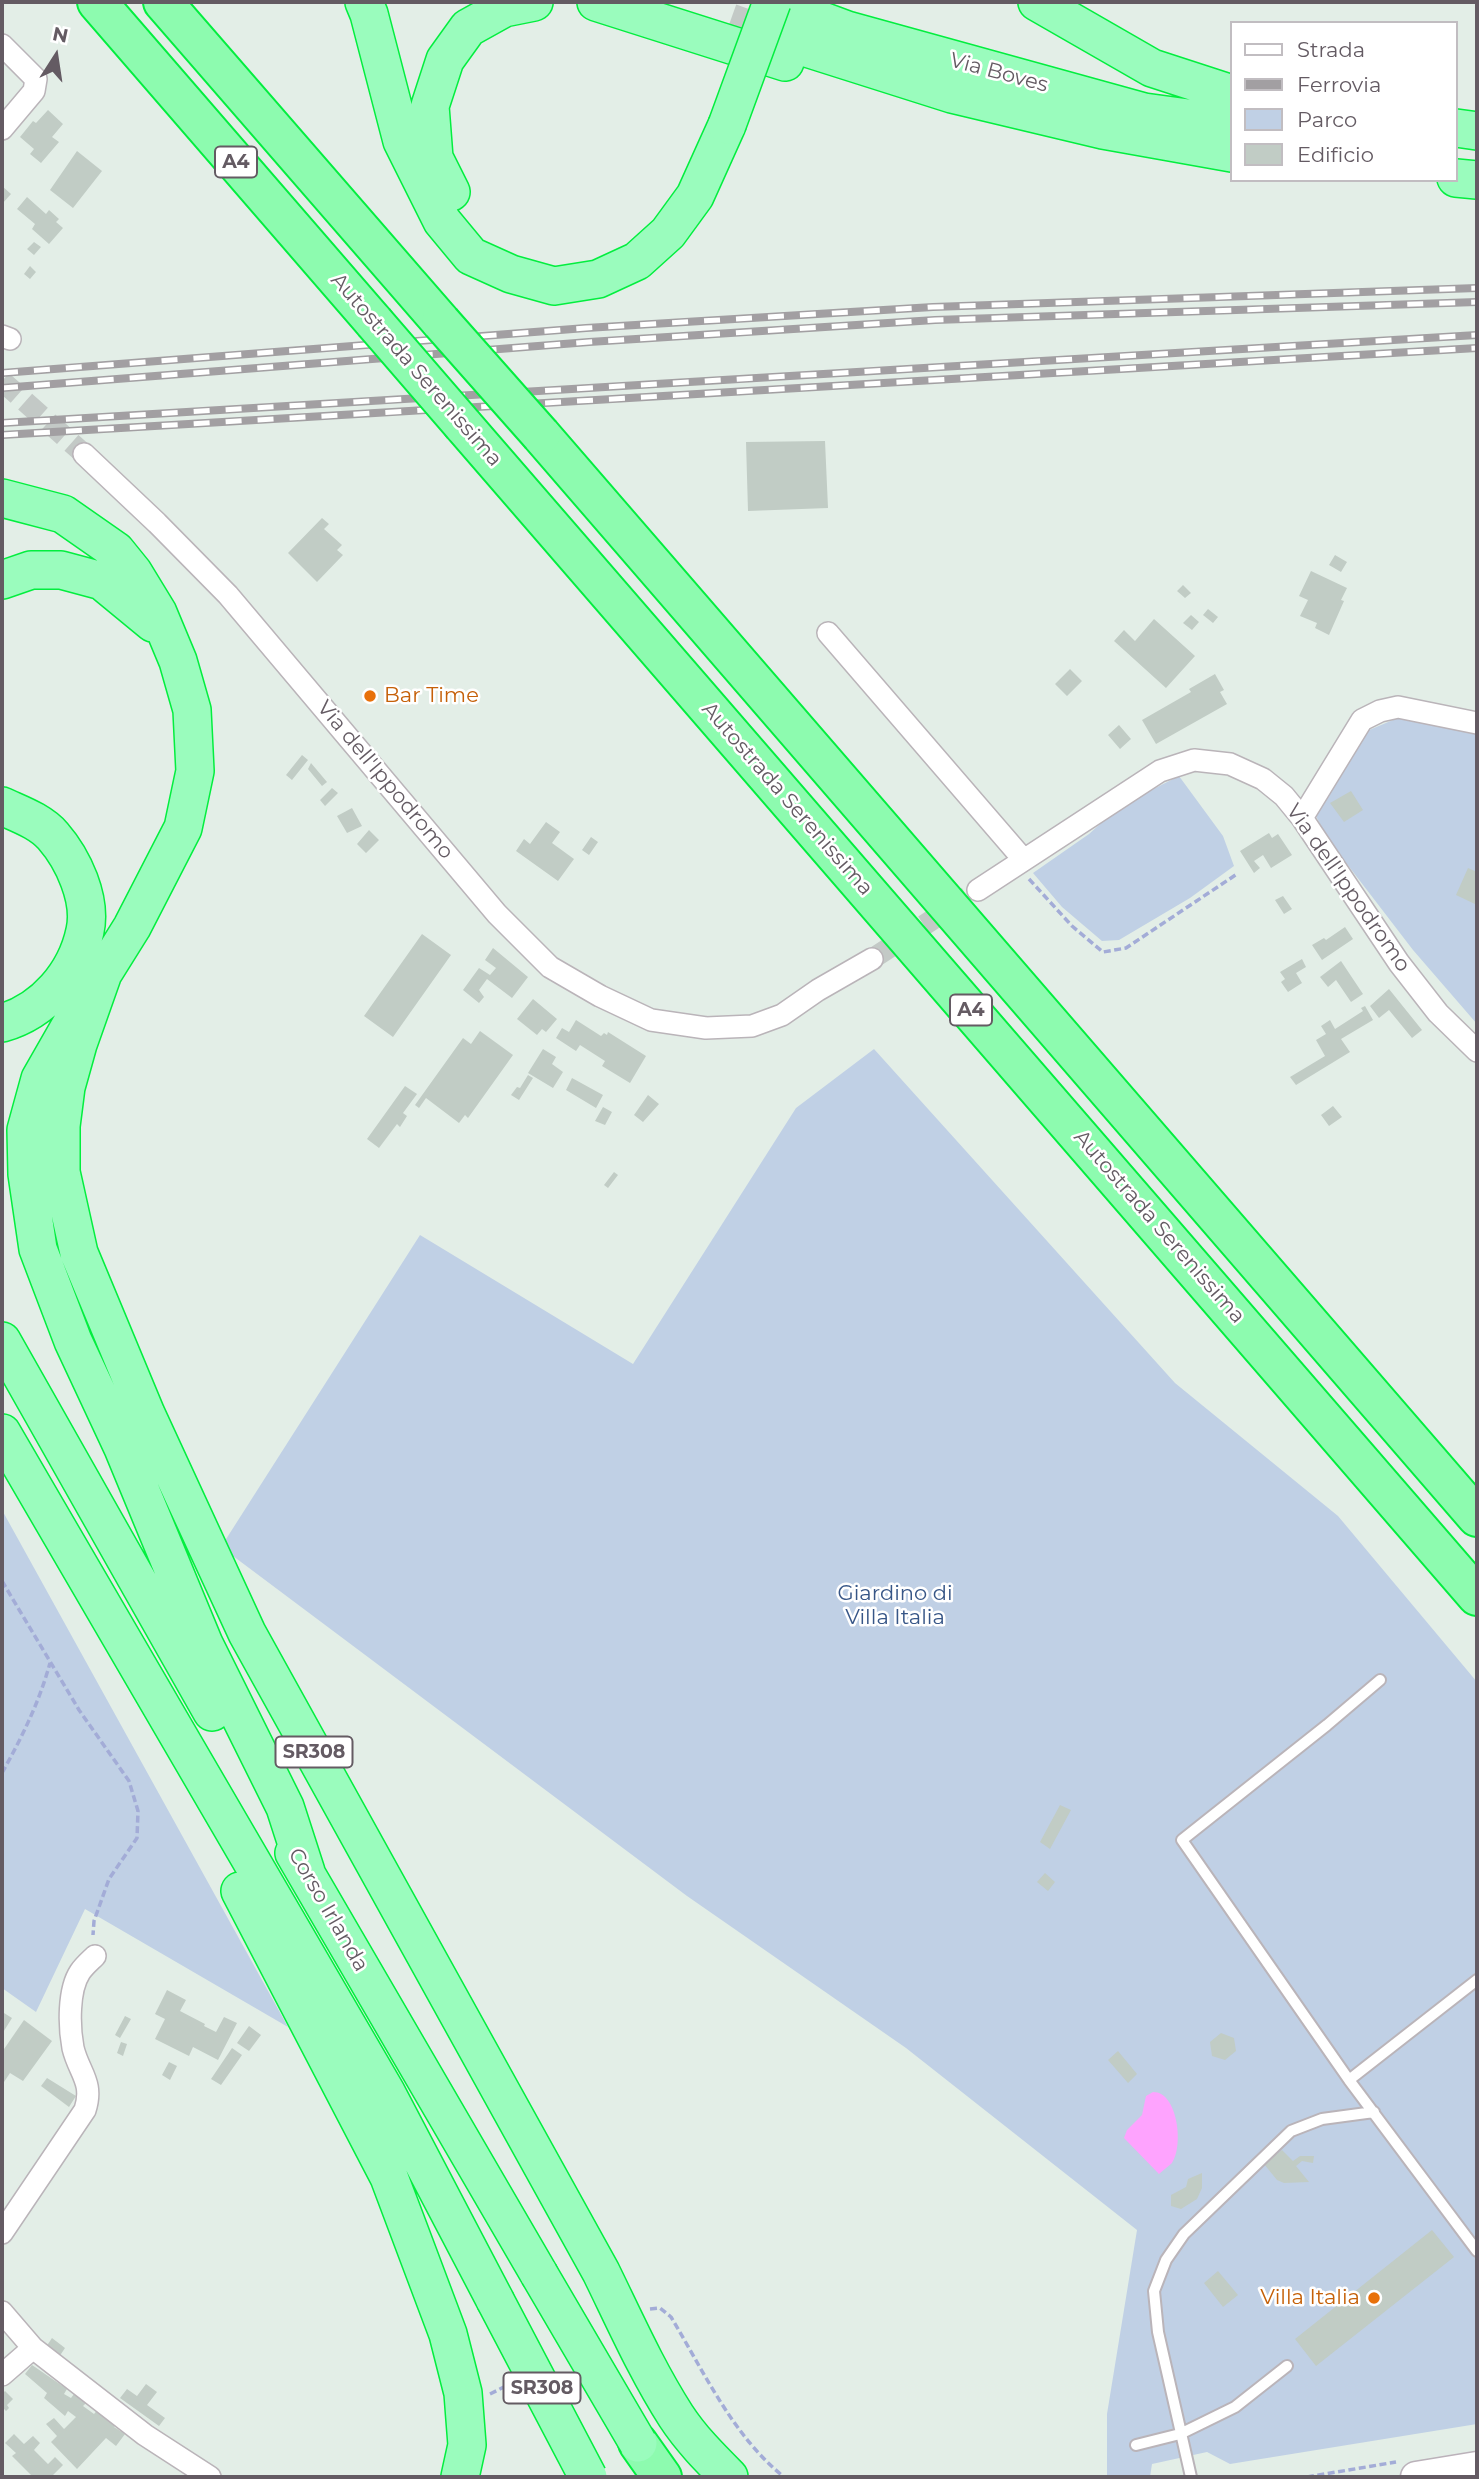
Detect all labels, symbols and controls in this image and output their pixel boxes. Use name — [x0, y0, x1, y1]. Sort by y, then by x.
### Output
north arrow — [21, 21, 91, 91]
legend — [1230, 21, 1458, 182]
text: N — [51, 22, 70, 48]
text: Strada — [1297, 37, 1365, 62]
street label: Via Boves — [947, 48, 1051, 98]
text: Ferrovia — [1297, 72, 1381, 97]
text: Parco — [1297, 107, 1357, 132]
text: Edificio — [1297, 142, 1374, 167]
road number: A4 — [215, 146, 257, 178]
street label: Autostrada Serenissima — [325, 268, 507, 472]
place label: Bar Time — [384, 683, 479, 709]
marker: Bar Time — [362, 688, 378, 704]
street label: Via dell'Ippodromo — [311, 696, 459, 864]
street label: Autostrada Serenissima — [696, 697, 878, 901]
street label: Via dell'Ippodromo — [1281, 799, 1415, 977]
road number: A4 — [950, 994, 992, 1026]
street label: Autostrada Serenissima — [1068, 1125, 1250, 1329]
park label: Giardino di Villa Italia — [837, 1581, 953, 1631]
road number: SR308 — [276, 1736, 352, 1768]
street label: Corso Irlanda — [283, 1844, 373, 1976]
place label: Villa Italia — [1260, 2285, 1360, 2311]
marker: Villa Italia — [1366, 2290, 1382, 2306]
road number: SR308 — [504, 2372, 580, 2404]

